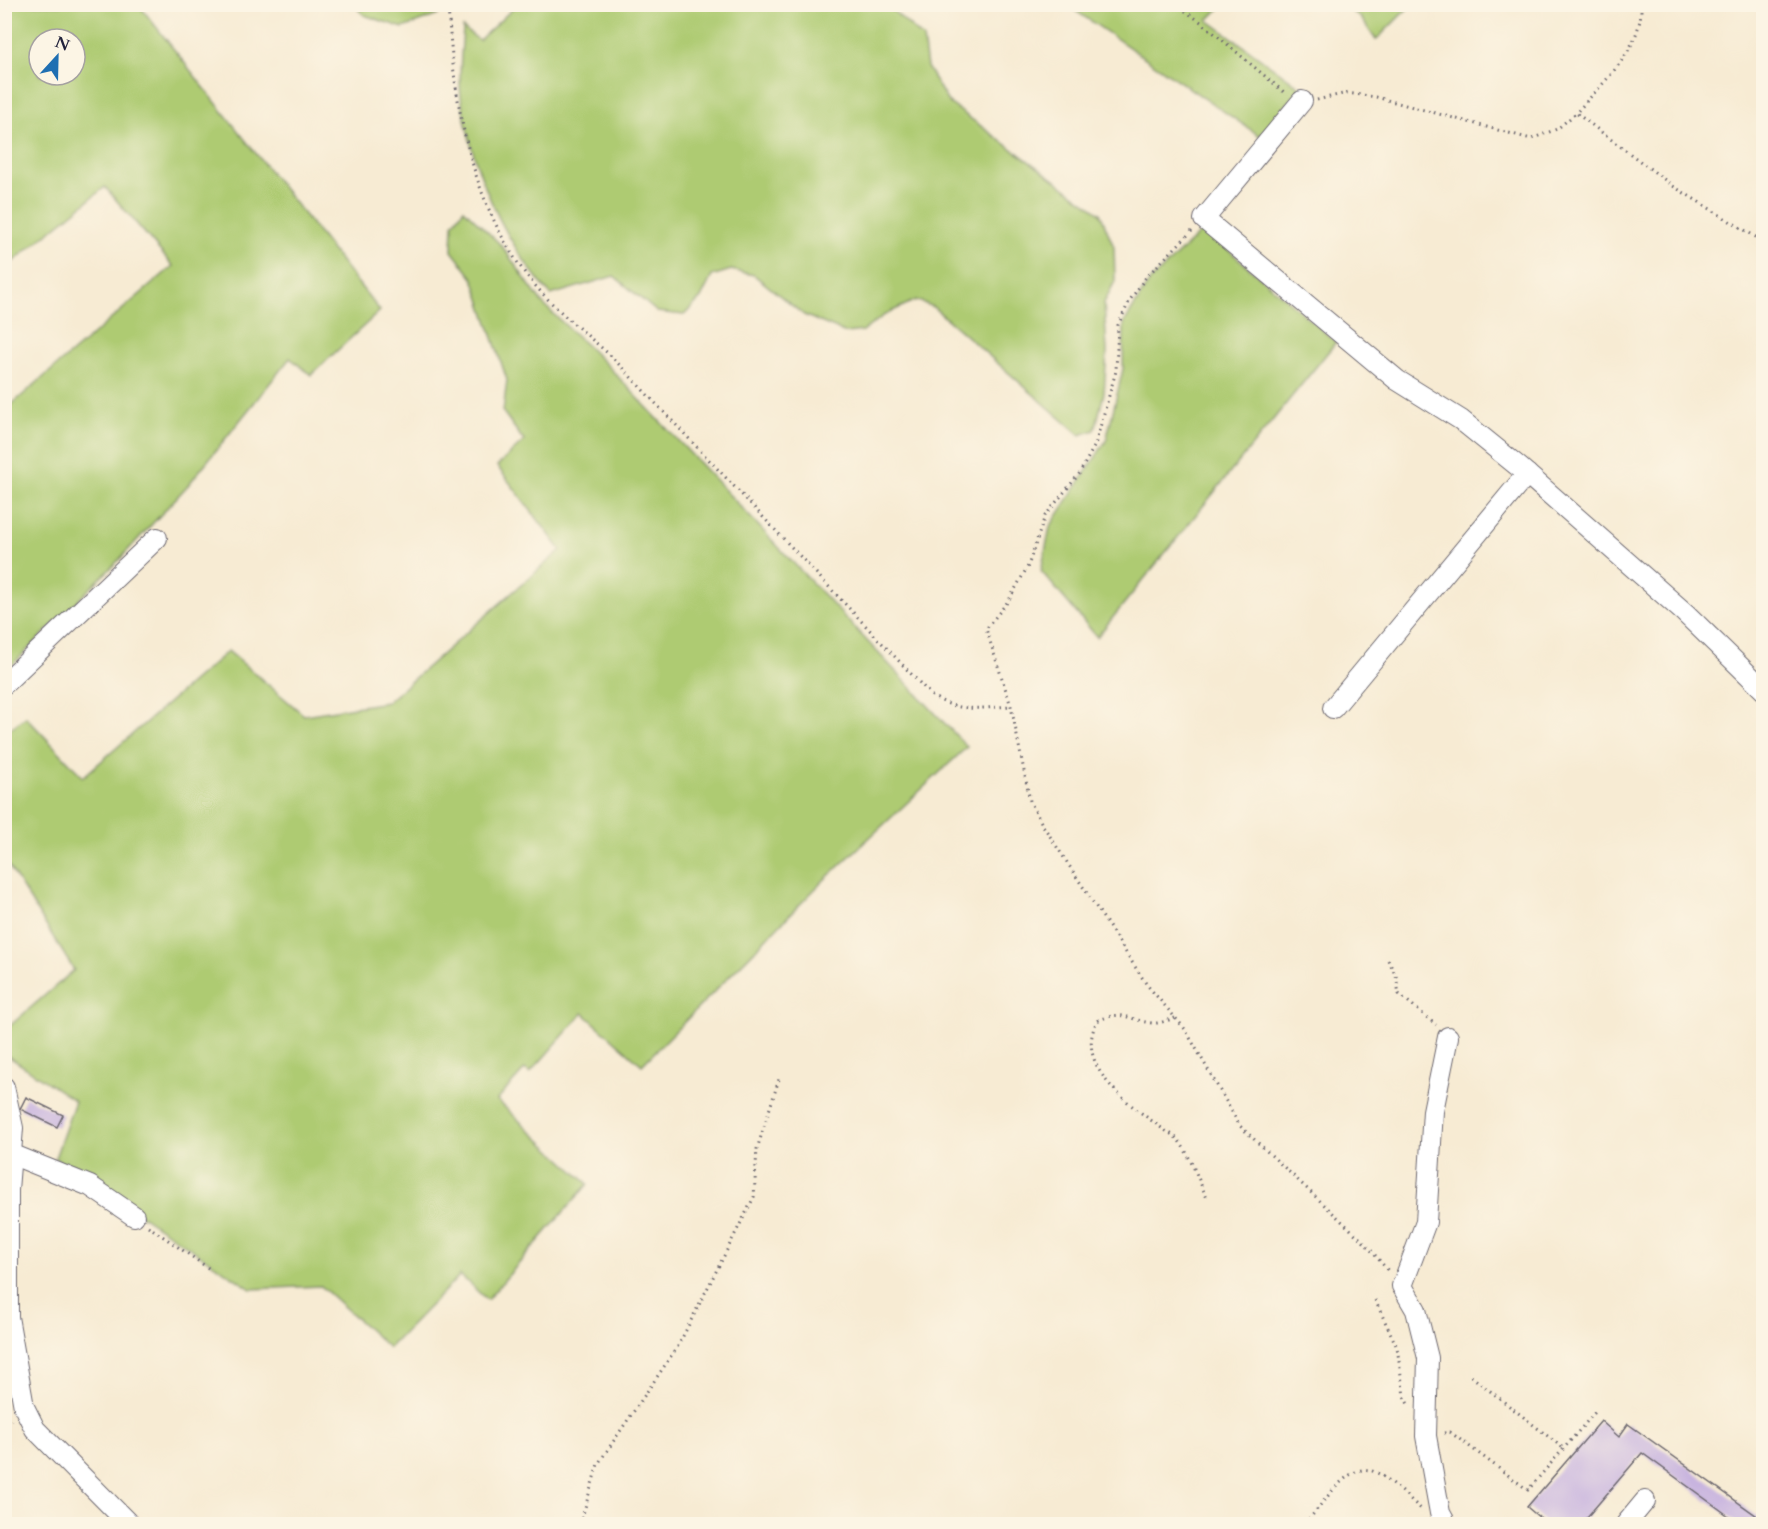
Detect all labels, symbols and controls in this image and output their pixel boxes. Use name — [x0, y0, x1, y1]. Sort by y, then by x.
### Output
north arrow — [27, 27, 87, 87]
text: N — [52, 31, 73, 57]

